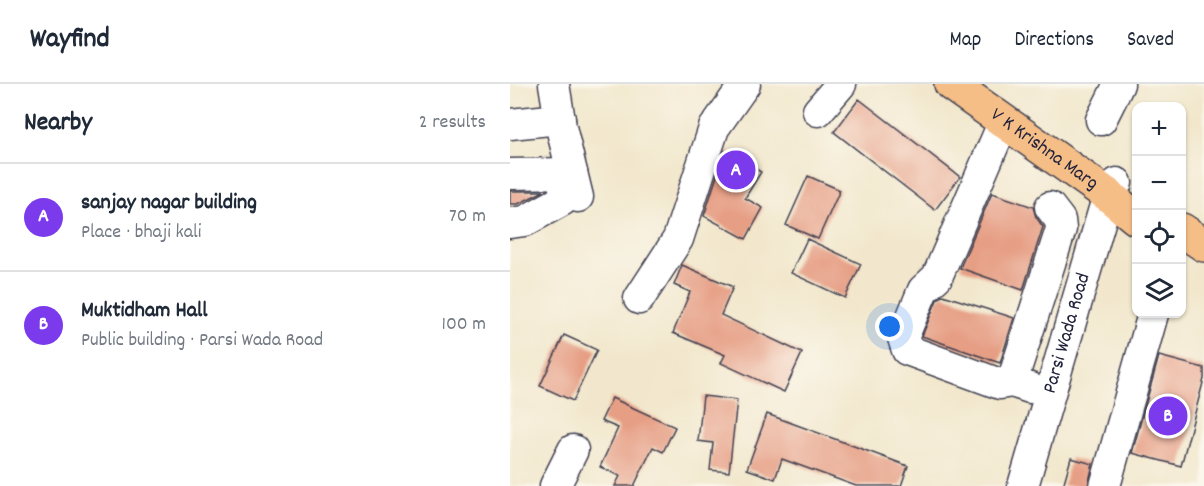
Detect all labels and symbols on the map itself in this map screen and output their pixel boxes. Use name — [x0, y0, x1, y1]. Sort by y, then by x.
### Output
street label: V K Krishna Marg — [984, 102, 1104, 198]
pin: A — [716, 148, 756, 193]
street label: Parsi Wada Road — [1037, 270, 1098, 397]
your location — [875, 312, 904, 341]
pin: B — [1148, 394, 1188, 438]

